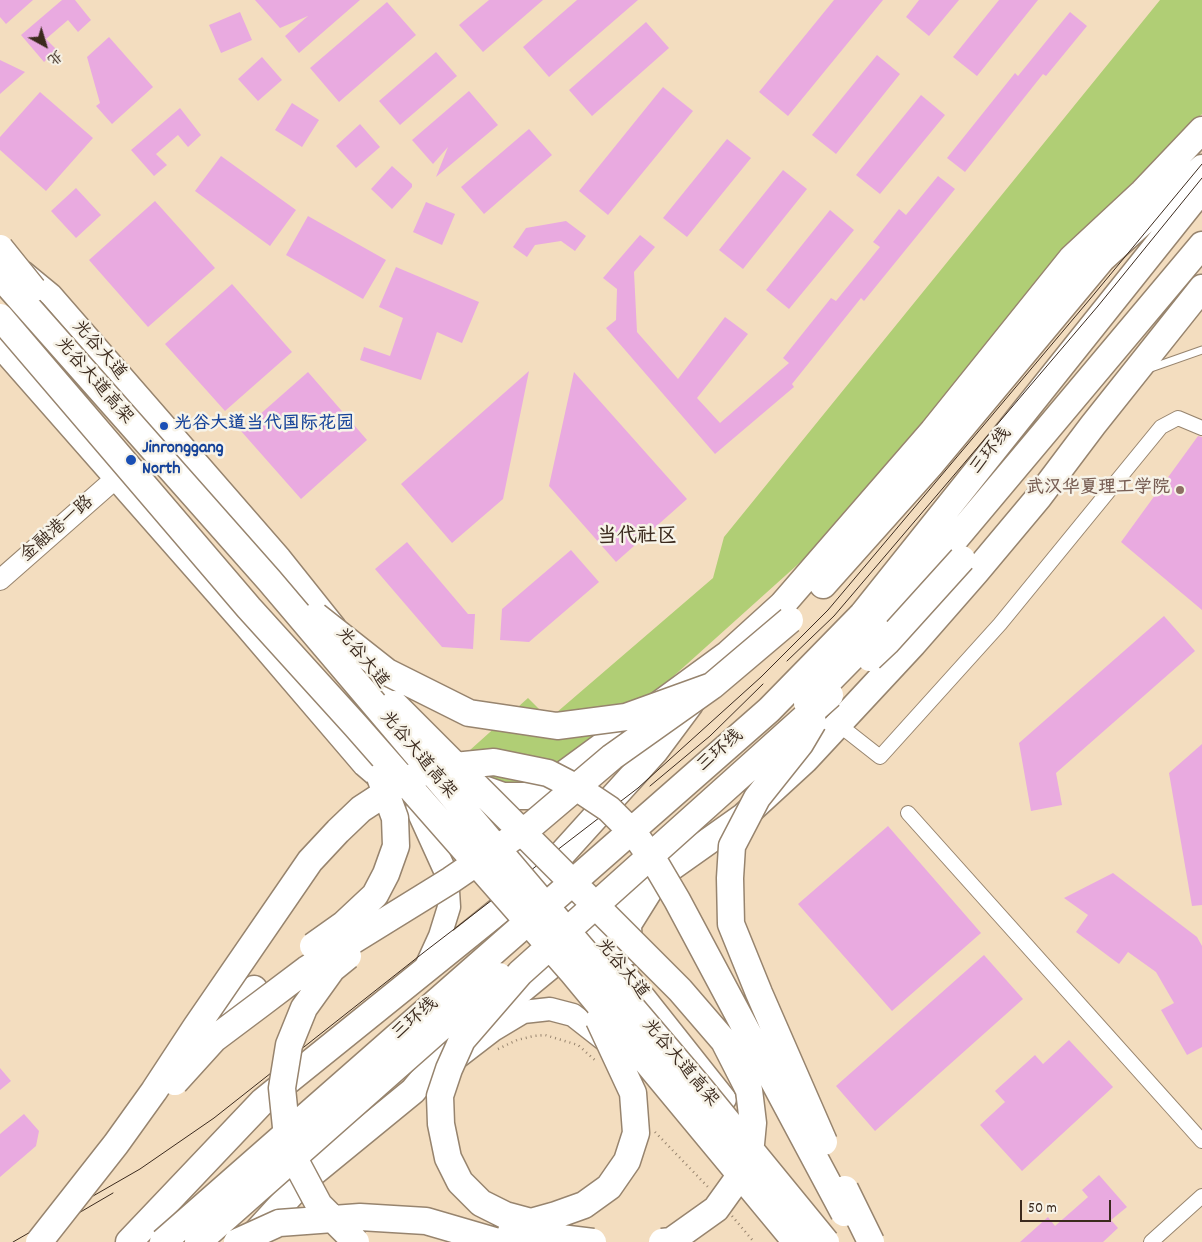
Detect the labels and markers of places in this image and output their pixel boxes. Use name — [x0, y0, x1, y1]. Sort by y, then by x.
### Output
place label: 光谷大道当代国际花园 — [174, 415, 354, 437]
marker: 光谷大道当代国际花园 — [158, 420, 170, 432]
place label: Jinronggang North — [142, 439, 224, 482]
marker: Jinronggang North — [124, 453, 138, 467]
place label: 武汉华夏理工学院 — [1026, 479, 1170, 501]
marker: 武汉华夏理工学院 — [1174, 484, 1186, 496]

